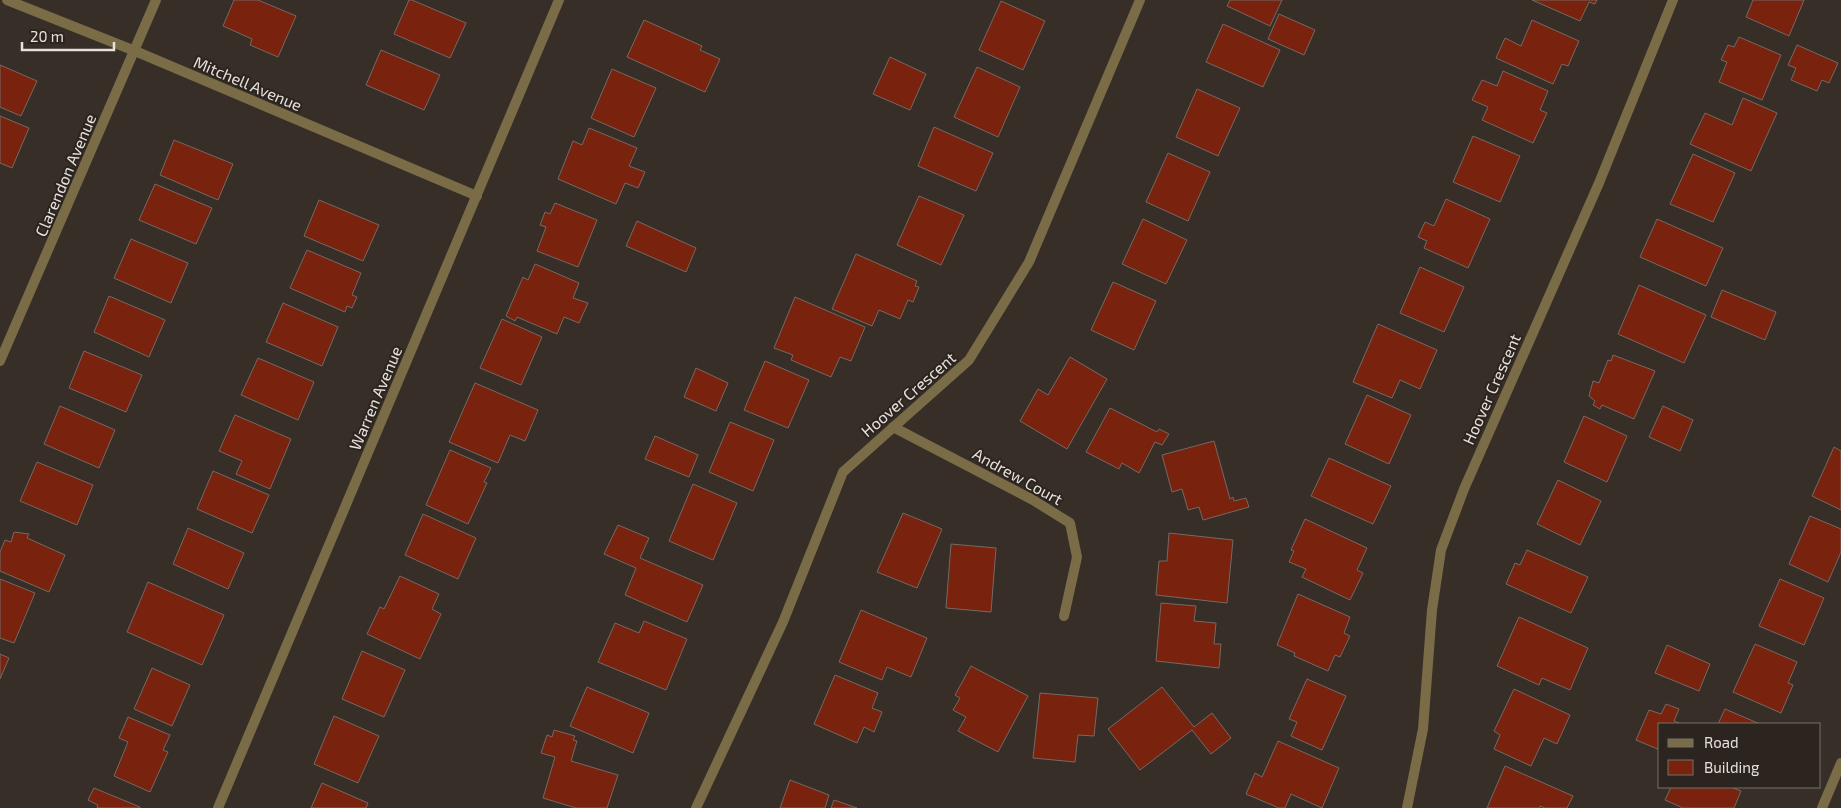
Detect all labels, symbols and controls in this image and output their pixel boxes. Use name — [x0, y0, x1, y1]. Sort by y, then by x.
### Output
scale bar — [22, 20, 115, 52]
text: 20 m — [30, 27, 64, 45]
street label: Mitchell Avenue — [191, 52, 305, 114]
street label: Clarendon Avenue — [31, 111, 99, 239]
street label: Hoover Crescent — [1458, 331, 1524, 447]
street label: Warren Avenue — [345, 343, 405, 453]
street label: Hoover Crescent — [857, 348, 959, 440]
street label: Andrew Court — [970, 444, 1066, 508]
legend — [1658, 723, 1821, 788]
text: Road — [1704, 733, 1739, 751]
text: Building — [1704, 758, 1760, 776]

